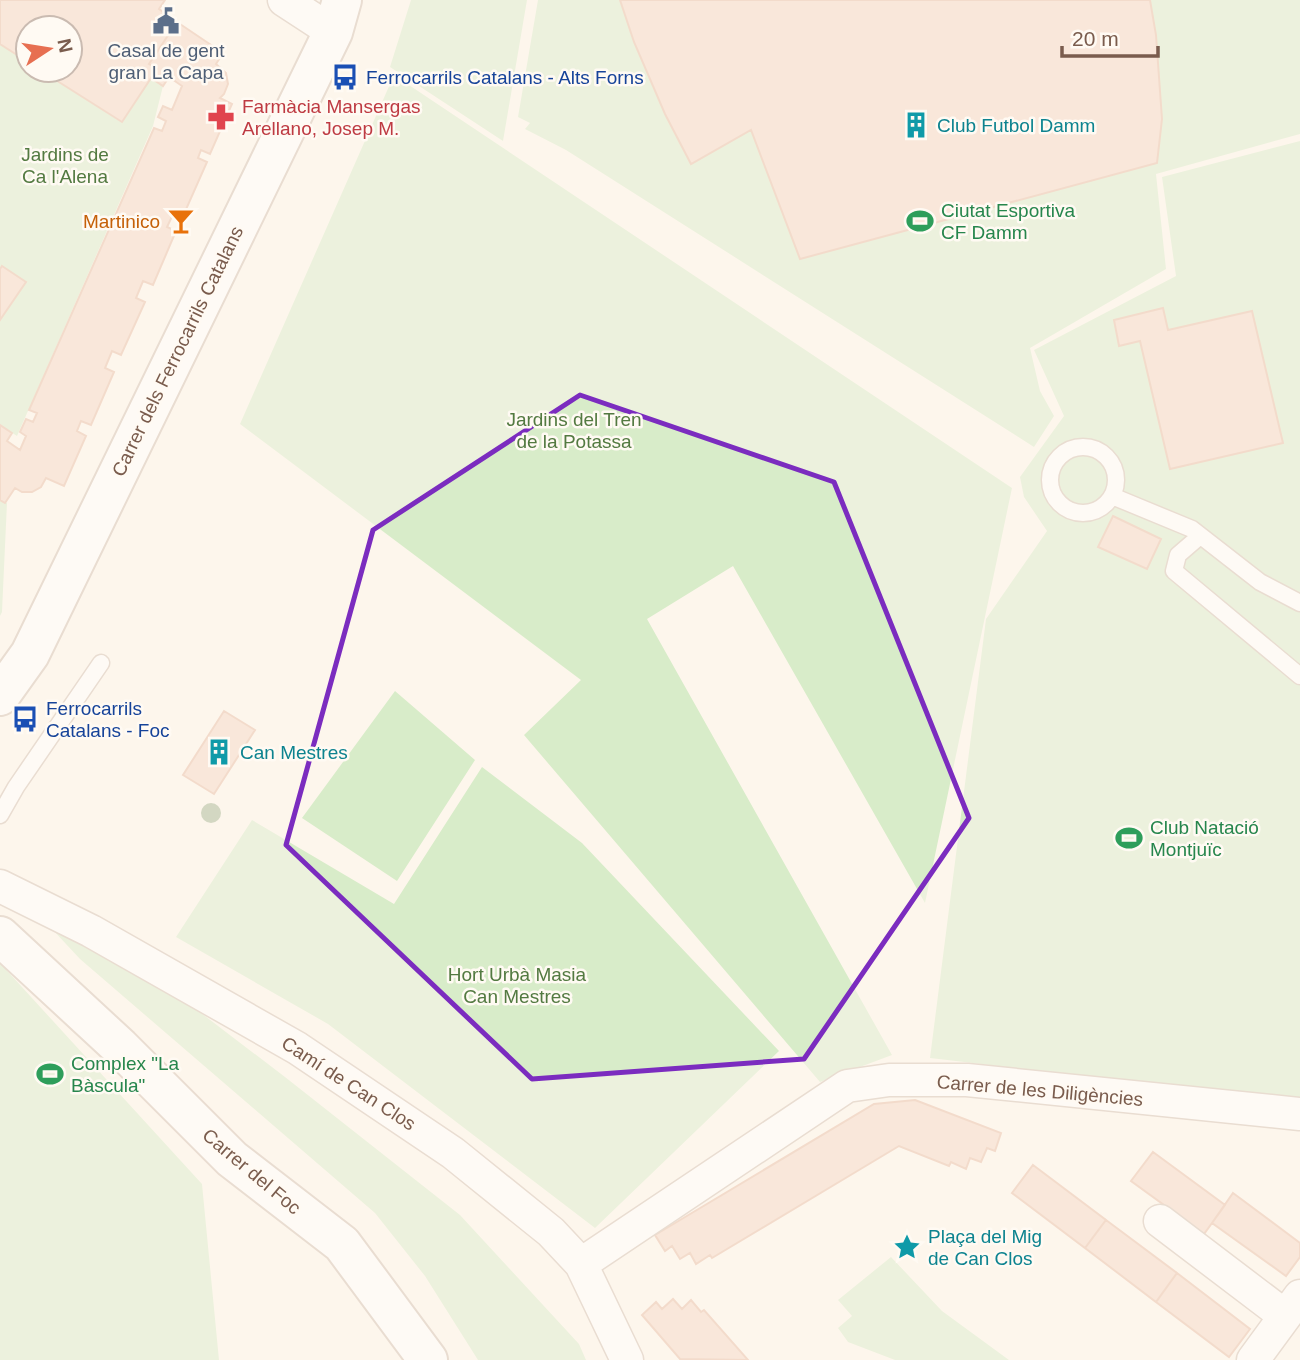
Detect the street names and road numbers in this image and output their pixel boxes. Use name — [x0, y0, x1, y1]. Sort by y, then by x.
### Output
street label: Carrer dels Ferrocarrils Catalans — [108, 223, 247, 480]
street label: Camí de Can Clos — [278, 1032, 420, 1134]
street label: Carrer de les Diligències — [936, 1071, 1144, 1110]
street label: Carrer del Foc — [198, 1124, 305, 1218]

